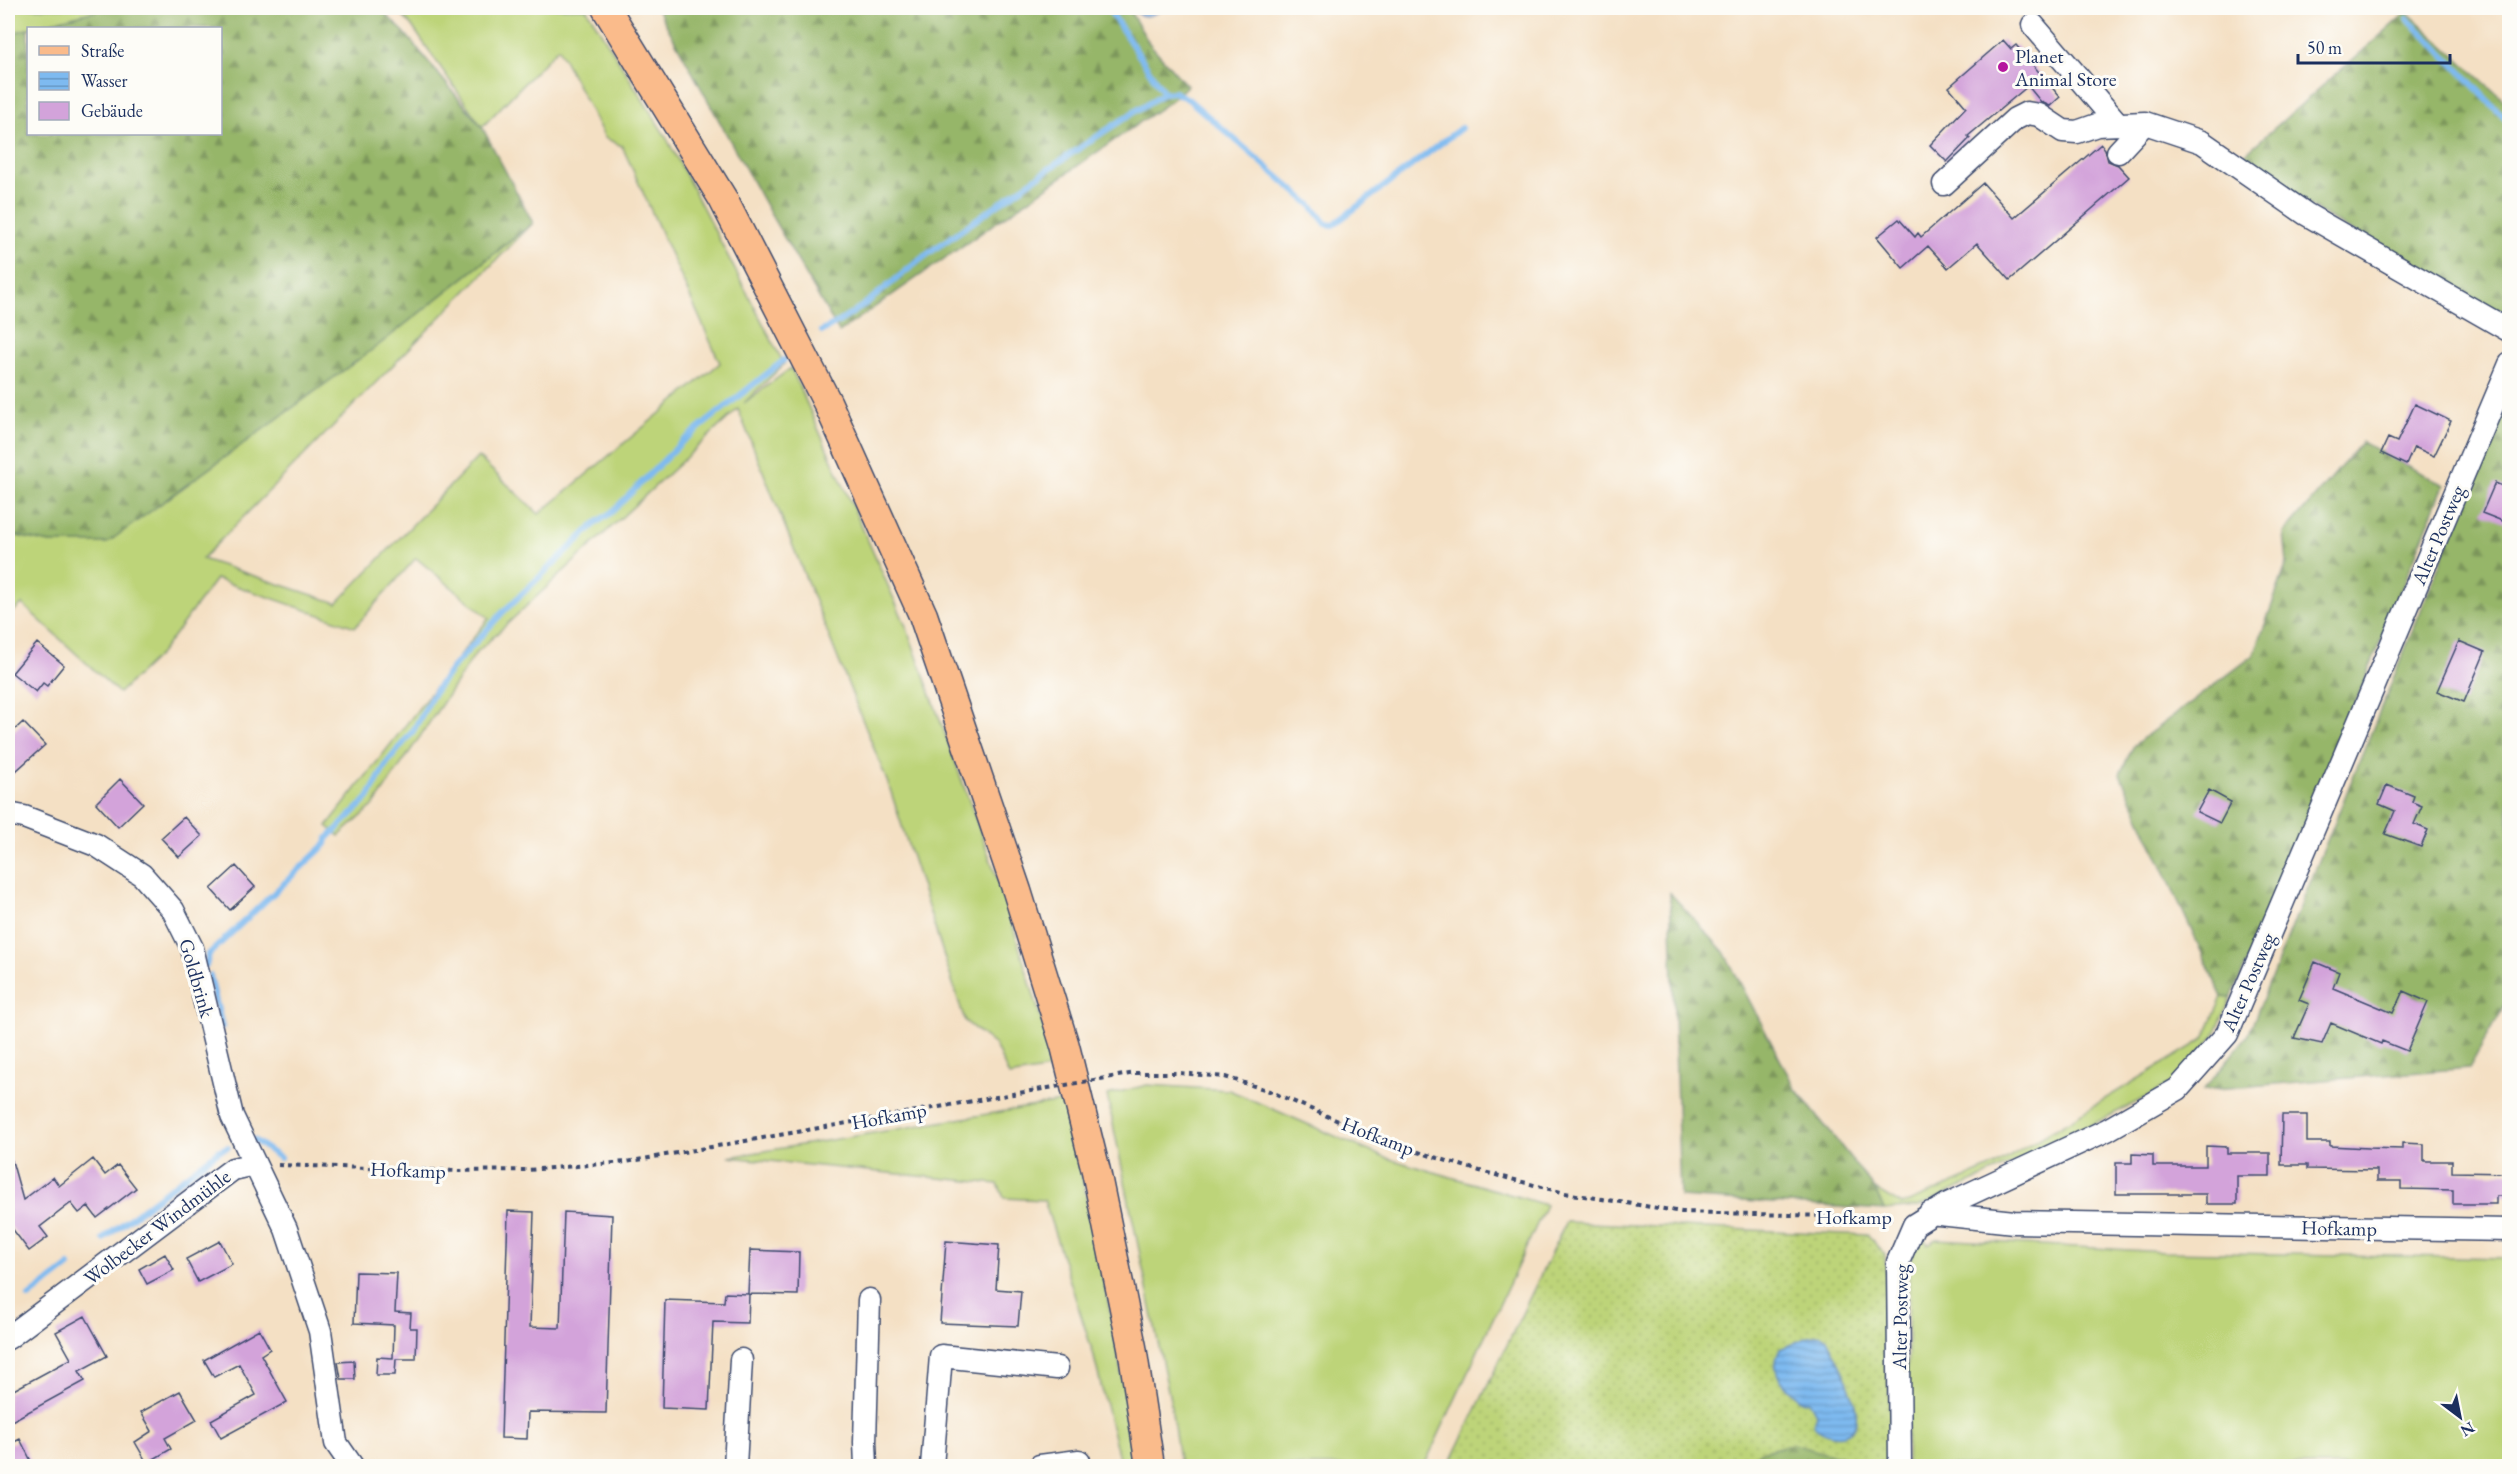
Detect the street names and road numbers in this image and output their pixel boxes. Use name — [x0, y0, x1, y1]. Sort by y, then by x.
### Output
street label: Alter Postweg — [2405, 481, 2471, 590]
street label: Alter Postweg — [2214, 928, 2282, 1037]
street label: Goldbrink — [173, 936, 221, 1021]
street label: Hofkamp — [849, 1097, 929, 1135]
street label: Hofkamp — [1338, 1110, 1418, 1162]
street label: Hofkamp — [370, 1156, 446, 1184]
street label: Wolbecker Windmühle — [78, 1163, 236, 1291]
street label: Hofkamp — [1816, 1204, 1892, 1230]
street label: Hofkamp — [2301, 1214, 2377, 1242]
street label: Alter Postweg — [1886, 1264, 1914, 1371]

